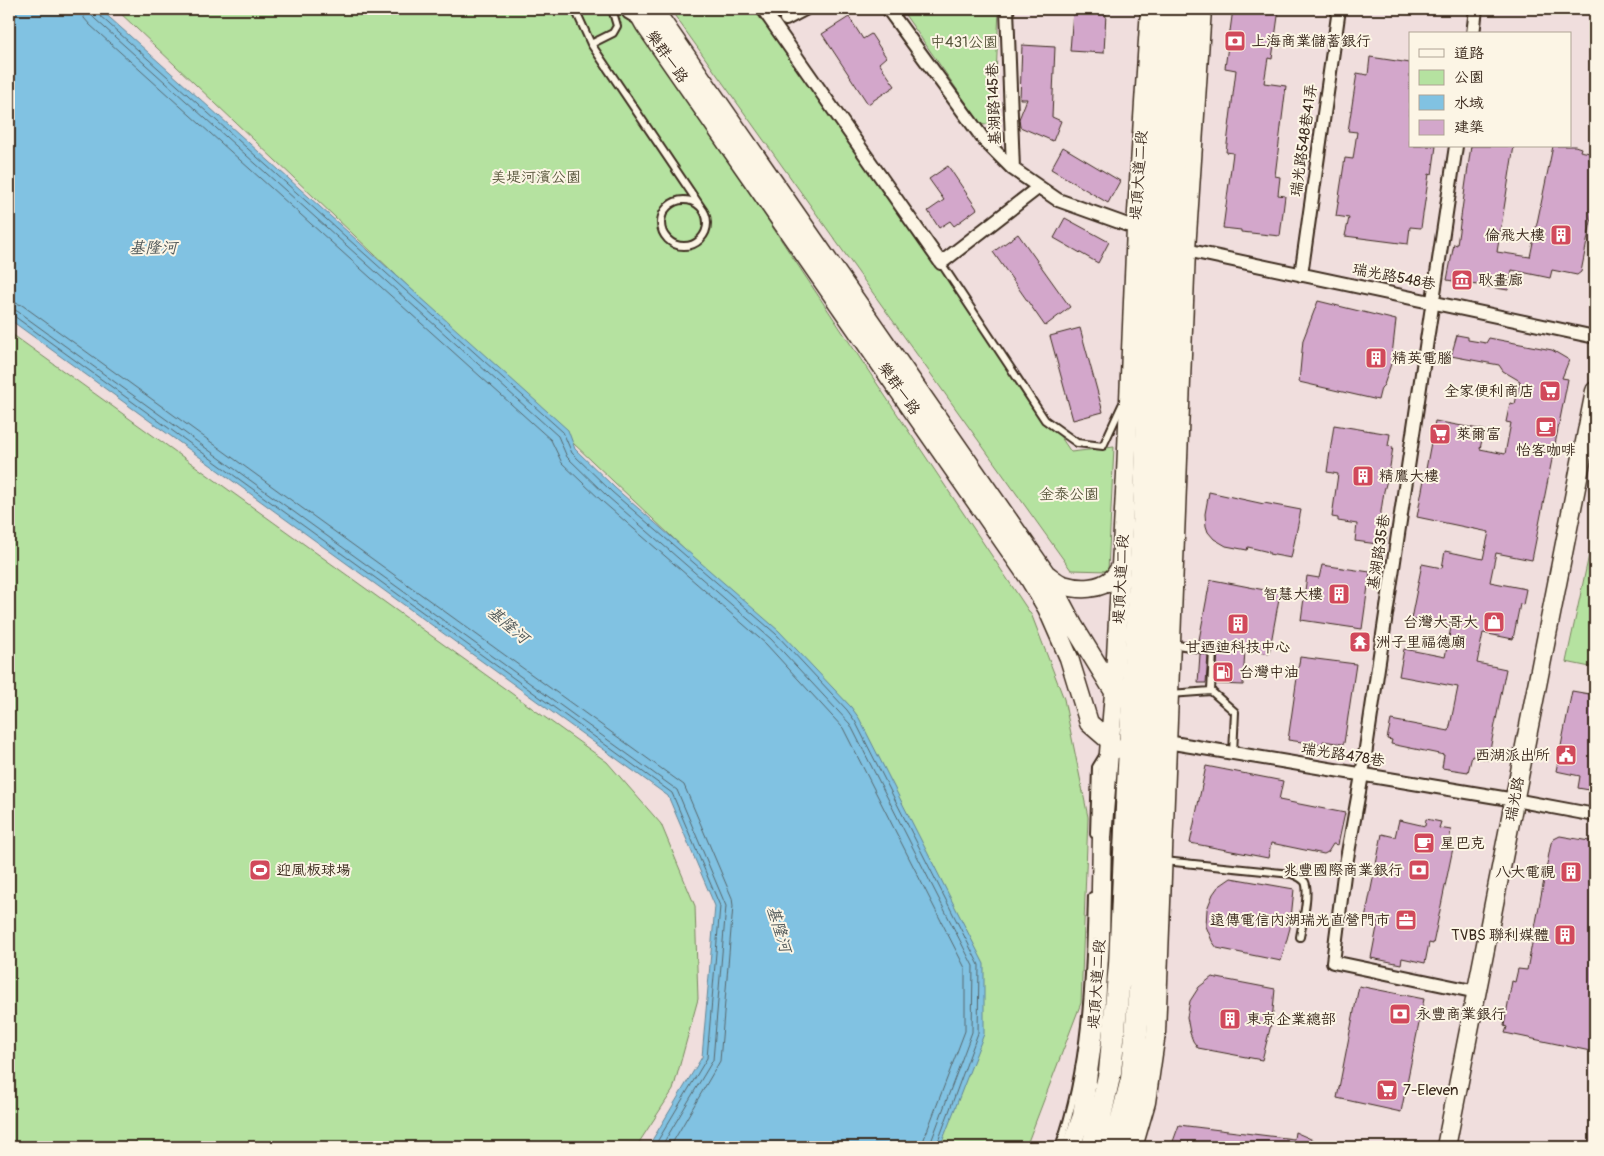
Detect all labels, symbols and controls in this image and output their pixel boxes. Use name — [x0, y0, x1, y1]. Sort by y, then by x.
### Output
street label: 樂群一路 — [642, 27, 692, 87]
bank icon: 上海商業儲蓄銀行 — [1223, 29, 1247, 53]
place label: 上海商業儲蓄銀行 — [1251, 32, 1371, 51]
legend — [1409, 32, 1572, 148]
park label: 中431公園 — [930, 33, 998, 52]
text: 道路 — [1454, 44, 1484, 63]
street label: 基湖路145巷 — [983, 62, 1005, 146]
text: 公園 — [1454, 68, 1484, 87]
street label: 瑞光路548巷41弄 — [1287, 82, 1321, 198]
text: 水域 — [1454, 94, 1484, 113]
text: 建築 — [1454, 118, 1484, 137]
street label: 堤頂大道二段 — [1126, 129, 1152, 221]
park label: 美堤河濱公園 — [491, 168, 581, 187]
building icon: 倫飛大樓 — [1549, 223, 1573, 247]
place label: 倫飛大樓 — [1485, 226, 1545, 245]
water label: 基隆河 — [129, 238, 180, 258]
street label: 瑞光路548巷 — [1351, 260, 1437, 294]
museum icon: 耿畫廊 — [1450, 268, 1474, 292]
place label: 耿畫廊 — [1478, 271, 1523, 290]
building icon: 精英電腦 — [1364, 346, 1388, 370]
place label: 精英電腦 — [1392, 349, 1452, 368]
street label: 樂群一路 — [874, 359, 924, 419]
supermarket icon: 全家便利商店 — [1538, 379, 1562, 403]
place label: 全家便利商店 — [1444, 382, 1534, 401]
cafe icon: 怡客咖啡 — [1534, 415, 1558, 439]
supermarket icon: 萊爾富 — [1428, 422, 1452, 446]
place label: 萊爾富 — [1456, 425, 1501, 444]
place label: 怡客咖啡 — [1516, 441, 1576, 460]
building icon: 精鷹大樓 — [1351, 464, 1375, 488]
place label: 精鷹大樓 — [1379, 467, 1439, 486]
park label: 金泰公園 — [1039, 485, 1099, 504]
street label: 基湖路35巷 — [1364, 513, 1394, 591]
street label: 堤頂大道二段 — [1109, 534, 1133, 624]
building icon: 智慧大樓 — [1327, 582, 1351, 606]
place label: 智慧大樓 — [1263, 585, 1323, 604]
water label: 基隆河 — [483, 602, 535, 650]
shop icon: 台灣大哥大 — [1482, 610, 1506, 634]
building icon: 甘迺迪科技中心 — [1226, 612, 1250, 636]
place label: 台灣大哥大 — [1403, 613, 1478, 632]
temple icon: 洲子里福德廟 — [1348, 630, 1372, 654]
place label: 洲子里福德廟 — [1376, 633, 1466, 652]
place label: 甘迺迪科技中心 — [1185, 638, 1291, 657]
fuel station icon: 台灣中油 — [1211, 660, 1235, 684]
place label: 台灣中油 — [1239, 663, 1299, 682]
street label: 瑞光路478巷 — [1300, 739, 1386, 771]
public building icon: 西湖派出所 — [1554, 743, 1578, 767]
place label: 西湖派出所 — [1475, 746, 1550, 765]
street label: 瑞光路 — [1501, 775, 1529, 823]
cafe icon: 星巴克 — [1412, 831, 1436, 855]
place label: 星巴克 — [1440, 834, 1485, 853]
sports icon: 迎風板球場 — [248, 858, 272, 882]
bank icon: 兆豐國際商業銀行 — [1407, 858, 1431, 882]
building icon: 八大電視 — [1559, 860, 1583, 884]
place label: 迎風板球場 — [276, 861, 351, 880]
place label: 兆豐國際商業銀行 — [1283, 861, 1403, 880]
place label: 八大電視 — [1495, 863, 1555, 882]
water label: 基隆河 — [762, 903, 796, 958]
office icon: 遠傳電信內湖瑞光直營門市 — [1394, 908, 1418, 932]
place label: 遠傳電信內湖瑞光直營門市 — [1210, 911, 1390, 930]
building icon: TVBS 聯利媒體 — [1553, 923, 1577, 947]
place label: TVBS 聯利媒體 — [1451, 926, 1549, 945]
street label: 堤頂大道二段 — [1084, 938, 1110, 1030]
bank icon: 永豐商業銀行 — [1388, 1002, 1412, 1026]
place label: 永豐商業銀行 — [1416, 1005, 1506, 1024]
building icon: 東京企業總部 — [1218, 1007, 1242, 1031]
place label: 東京企業總部 — [1246, 1010, 1336, 1029]
supermarket icon: 7-Eleven — [1375, 1078, 1399, 1102]
place label: 7-Eleven — [1403, 1081, 1458, 1100]

